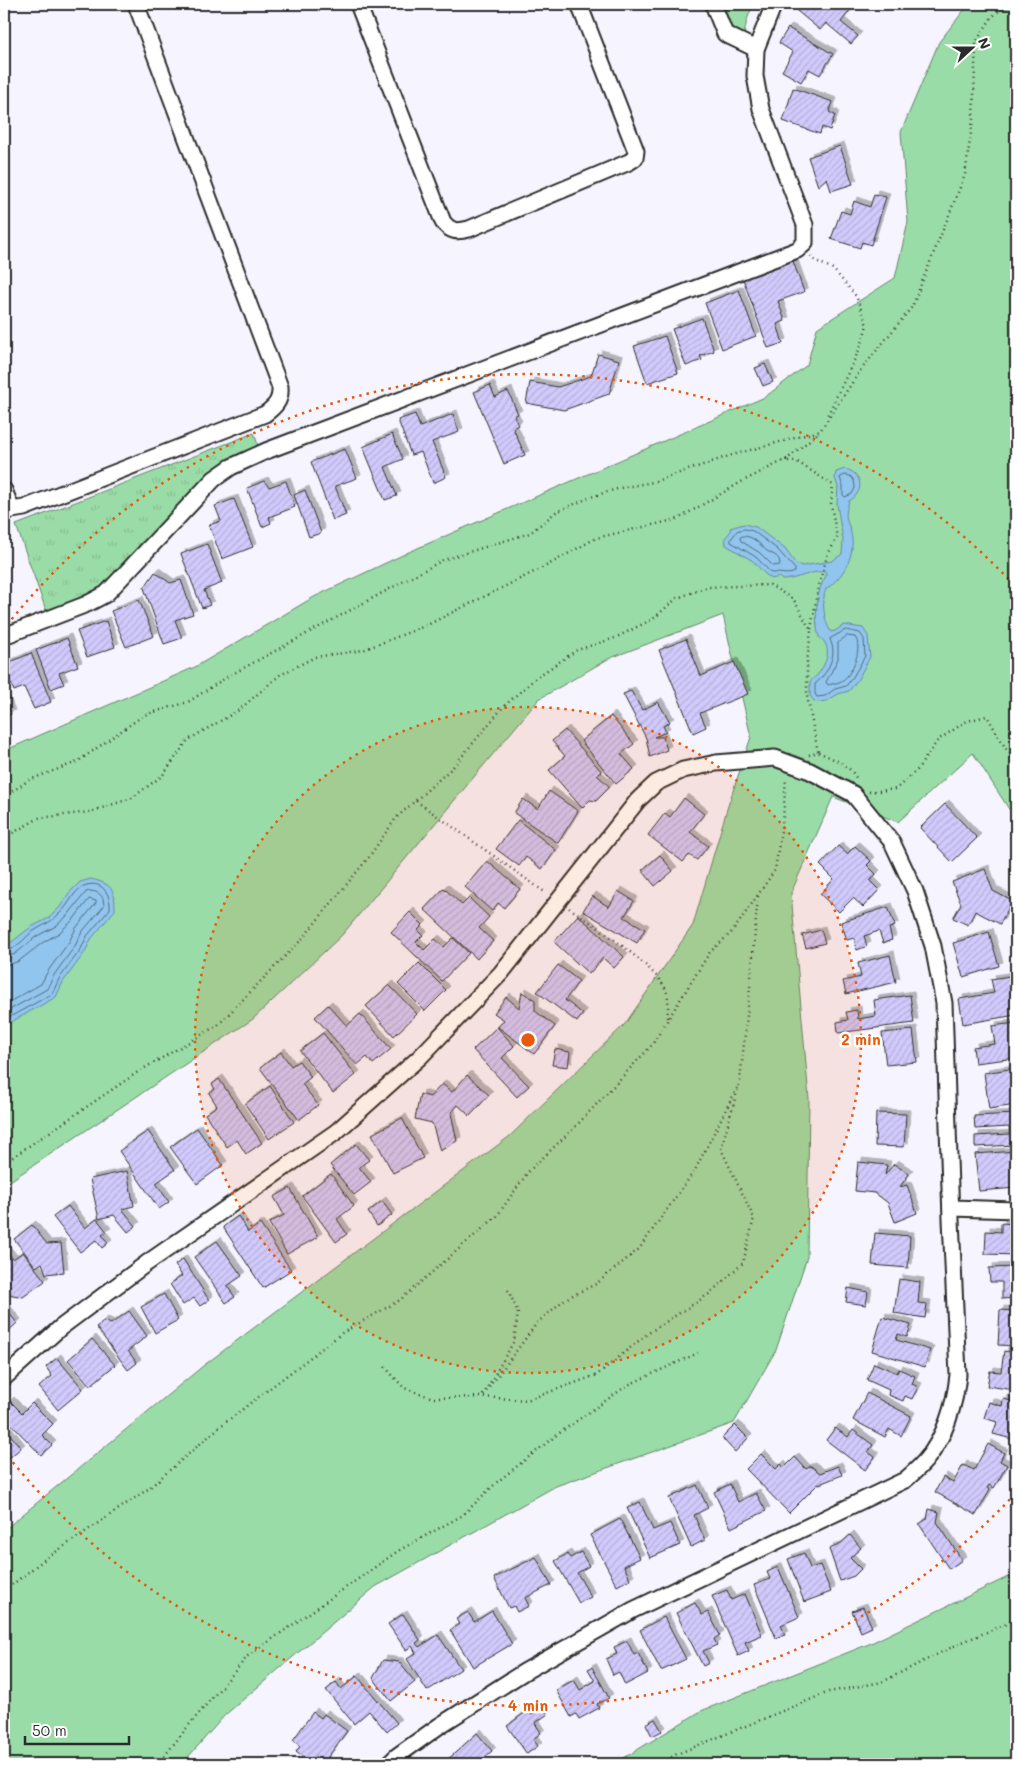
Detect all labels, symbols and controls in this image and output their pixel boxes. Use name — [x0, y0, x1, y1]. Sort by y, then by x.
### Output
north arrow — [948, 22, 998, 72]
text: N — [974, 35, 995, 52]
text: 2 min — [841, 1029, 881, 1049]
centre of rings — [519, 1031, 537, 1049]
text: 4 min — [508, 1695, 548, 1715]
scale bar — [25, 1713, 129, 1745]
text: 50 m — [32, 1720, 67, 1740]

